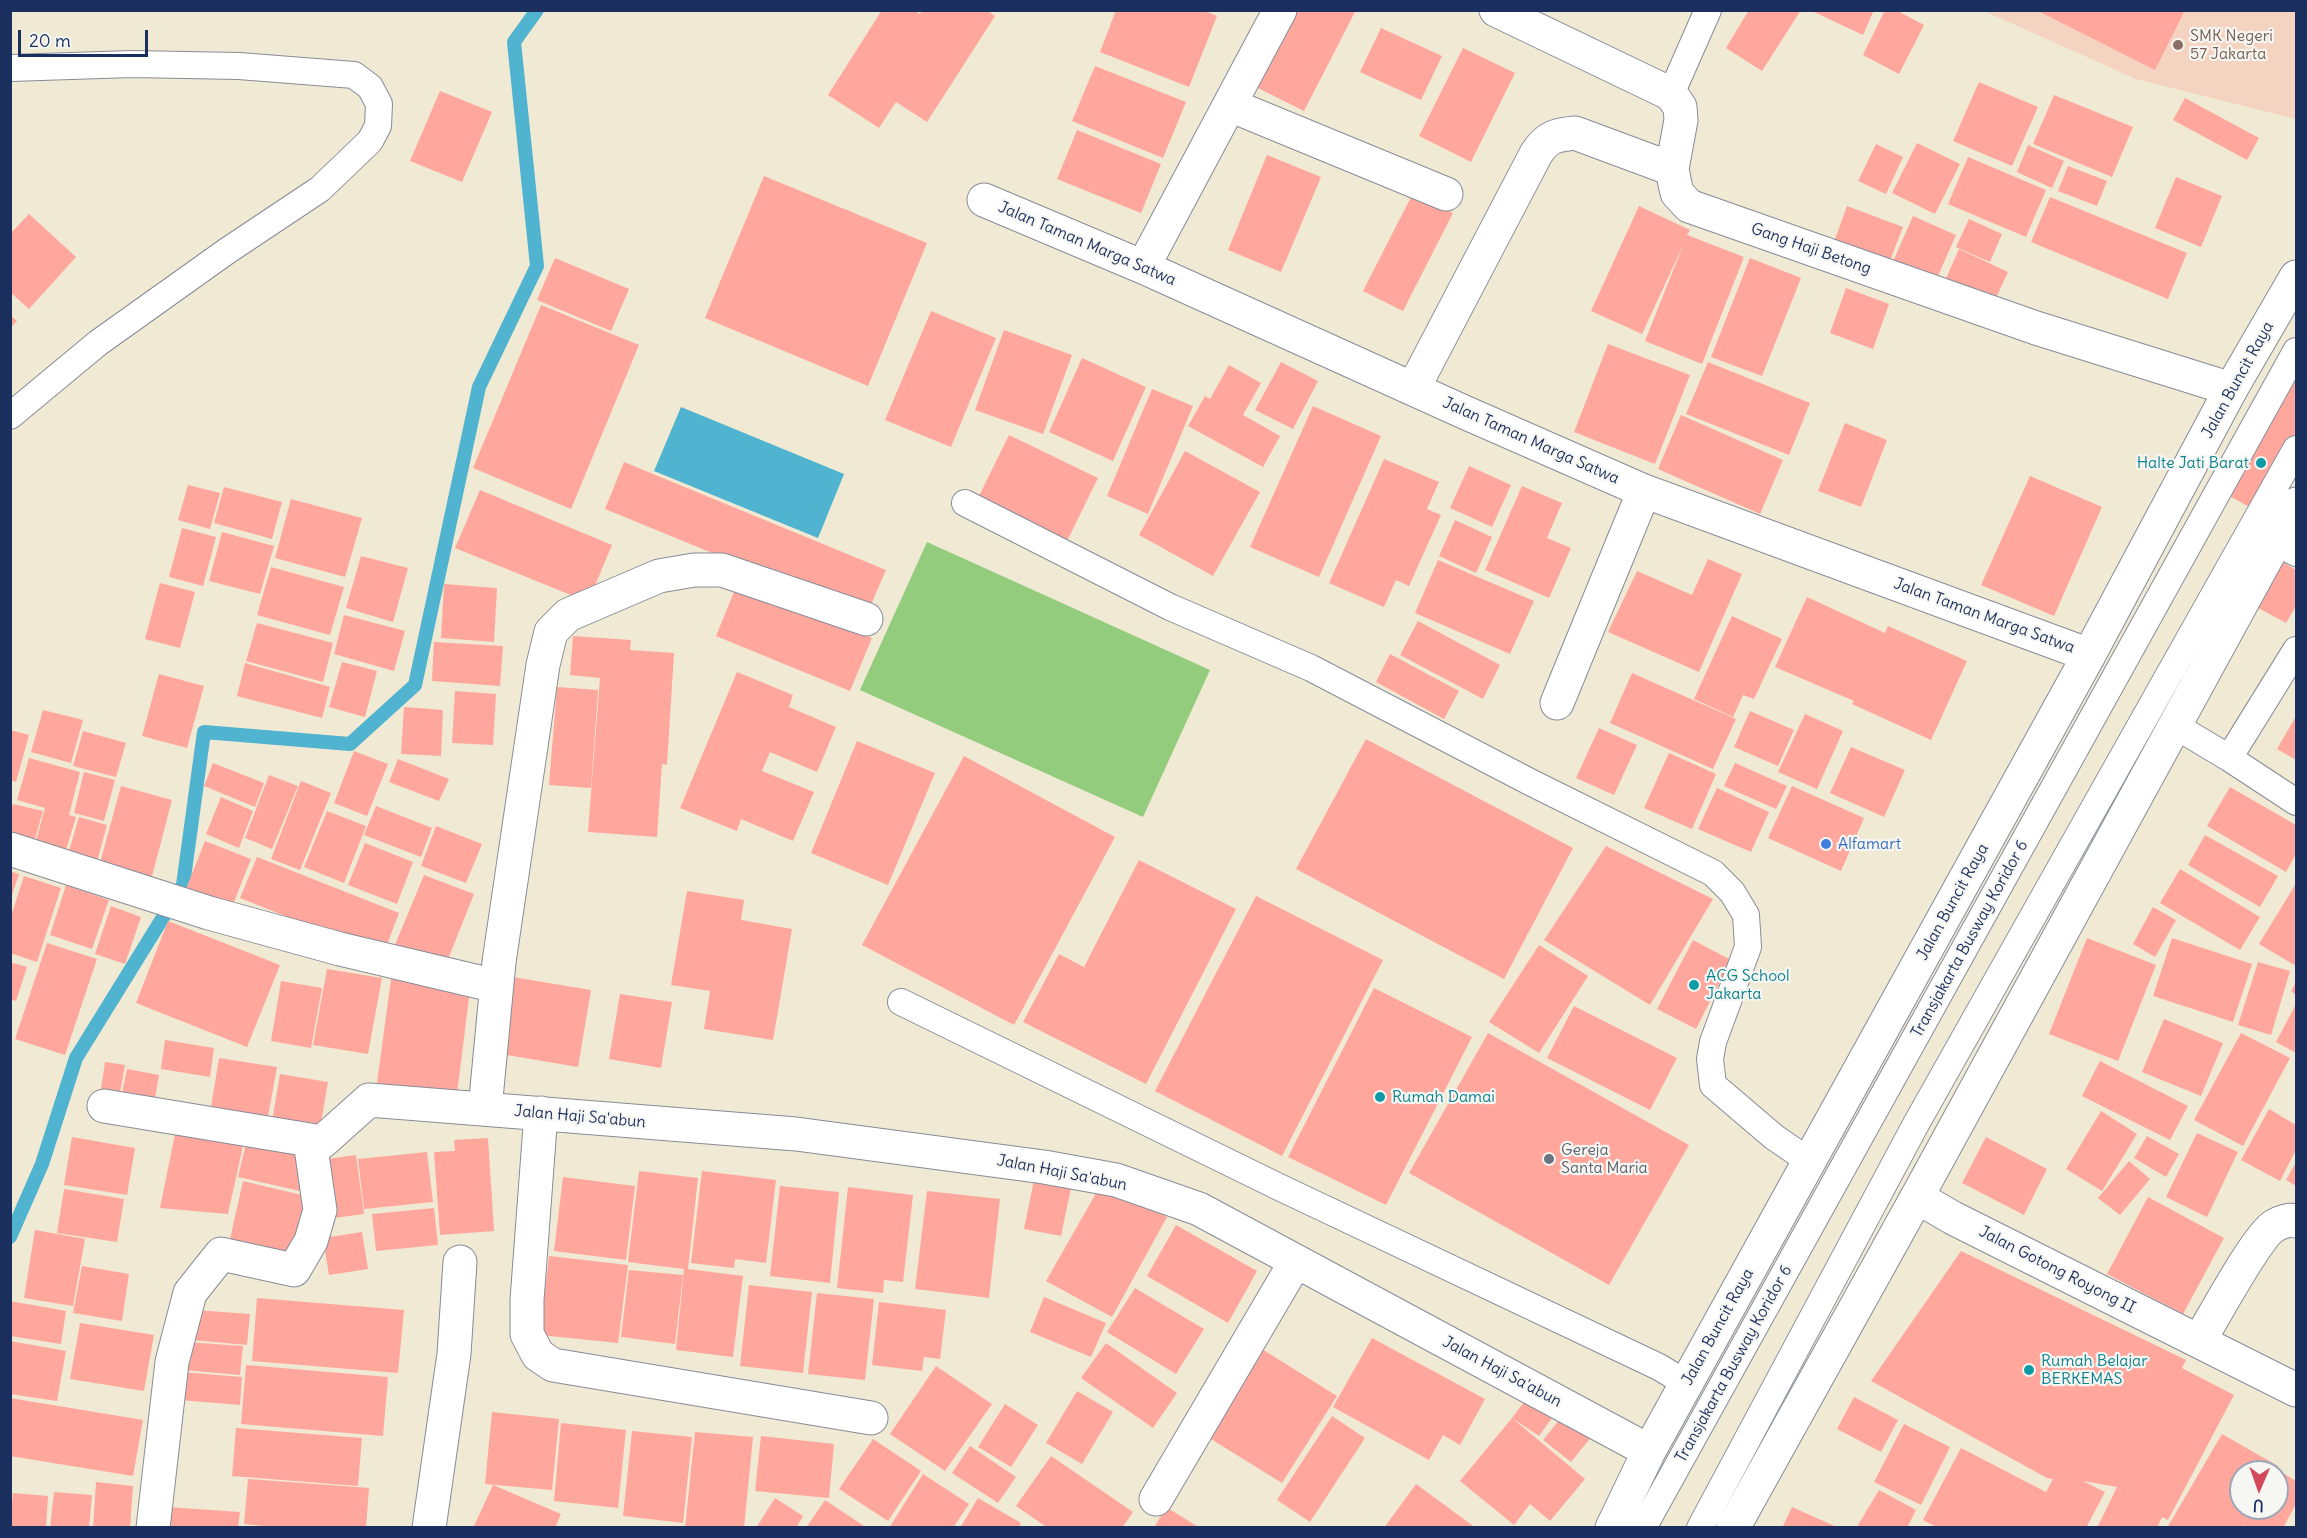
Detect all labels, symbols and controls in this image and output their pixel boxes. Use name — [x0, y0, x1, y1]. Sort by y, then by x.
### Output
scale bar — [21, 18, 152, 56]
place label: SMK Negeri 57 Jakarta — [2190, 26, 2273, 64]
text: 20 m — [29, 29, 71, 52]
marker: SMK Negeri 57 Jakarta — [2171, 38, 2185, 52]
street label: Jalan Taman Marga Satwa — [995, 198, 1179, 290]
street label: Gang Haji Betong — [1748, 219, 1874, 279]
street label: Jalan Buncit Raya — [2198, 318, 2278, 442]
street label: Jalan Taman Marga Satwa — [1440, 393, 1622, 489]
place label: Halte Jati Barat — [2137, 453, 2249, 473]
marker: Halte Jati Barat — [2254, 456, 2268, 470]
street label: Jalan Taman Marga Satwa — [1891, 574, 2077, 658]
place label: Alfamart — [1838, 834, 1901, 854]
marker: Alfamart — [1819, 837, 1833, 851]
street label: Transjakarta Busway Koridor 6 — [1908, 837, 2032, 1041]
street label: Jalan Buncit Raya — [1913, 840, 1993, 964]
place label: ACG School Jakarta — [1706, 966, 1790, 1004]
marker: ACG School Jakarta — [1687, 978, 1701, 992]
place label: Rumah Damai — [1392, 1087, 1495, 1107]
marker: Rumah Damai — [1373, 1090, 1387, 1104]
street label: Jalan Haji Sa'abun — [513, 1102, 647, 1132]
place label: Gereja Santa Maria — [1561, 1140, 1648, 1178]
street label: Jalan Haji Sa'abun — [995, 1151, 1129, 1195]
marker: Gereja Santa Maria — [1542, 1152, 1556, 1166]
street label: Jalan Gotong Royong II — [1976, 1222, 2138, 1318]
street label: Transjakarta Busway Koridor 6 — [1672, 1262, 1796, 1466]
street label: Jalan Buncit Raya — [1678, 1265, 1758, 1389]
street label: Jalan Haji Sa'abun — [1439, 1333, 1565, 1411]
place label: Rumah Belajar BERKEMAS — [2041, 1351, 2148, 1389]
marker: Rumah Belajar BERKEMAS — [2022, 1363, 2036, 1377]
north arrow — [2229, 1460, 2289, 1520]
text: U — [2253, 1496, 2264, 1516]

